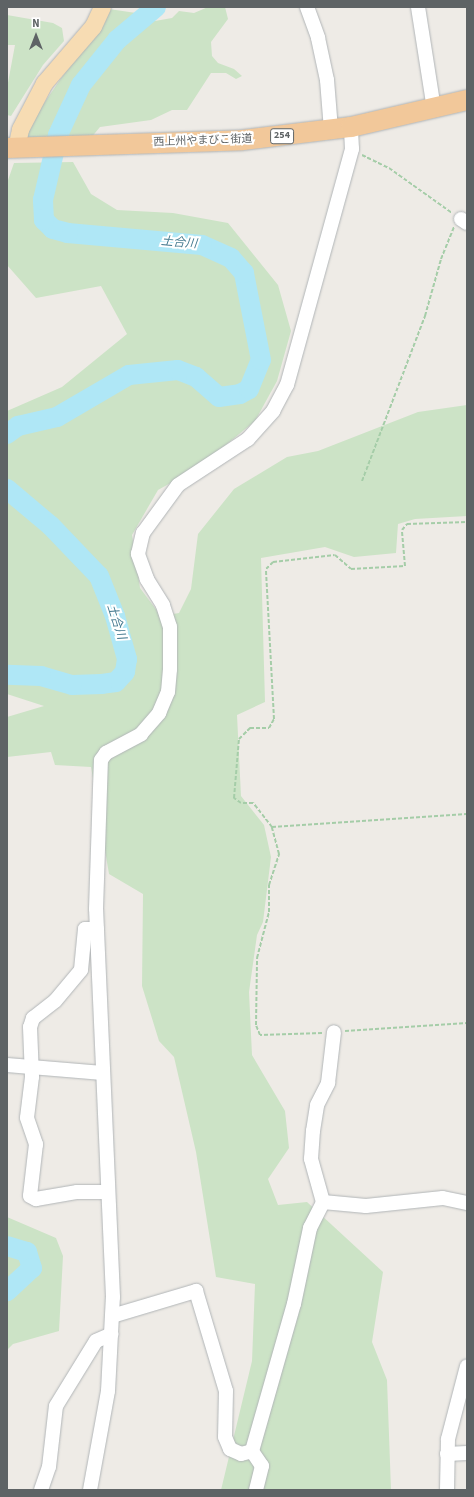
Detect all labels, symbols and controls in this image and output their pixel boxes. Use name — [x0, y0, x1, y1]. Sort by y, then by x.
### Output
north arrow — [16, 16, 56, 56]
text: N — [32, 16, 40, 31]
road number: 254 — [270, 128, 294, 144]
street label: 西上州やまびこ街道 — [153, 133, 253, 149]
water label: 土合川 — [160, 234, 198, 252]
water label: 土合川 — [104, 603, 128, 641]

